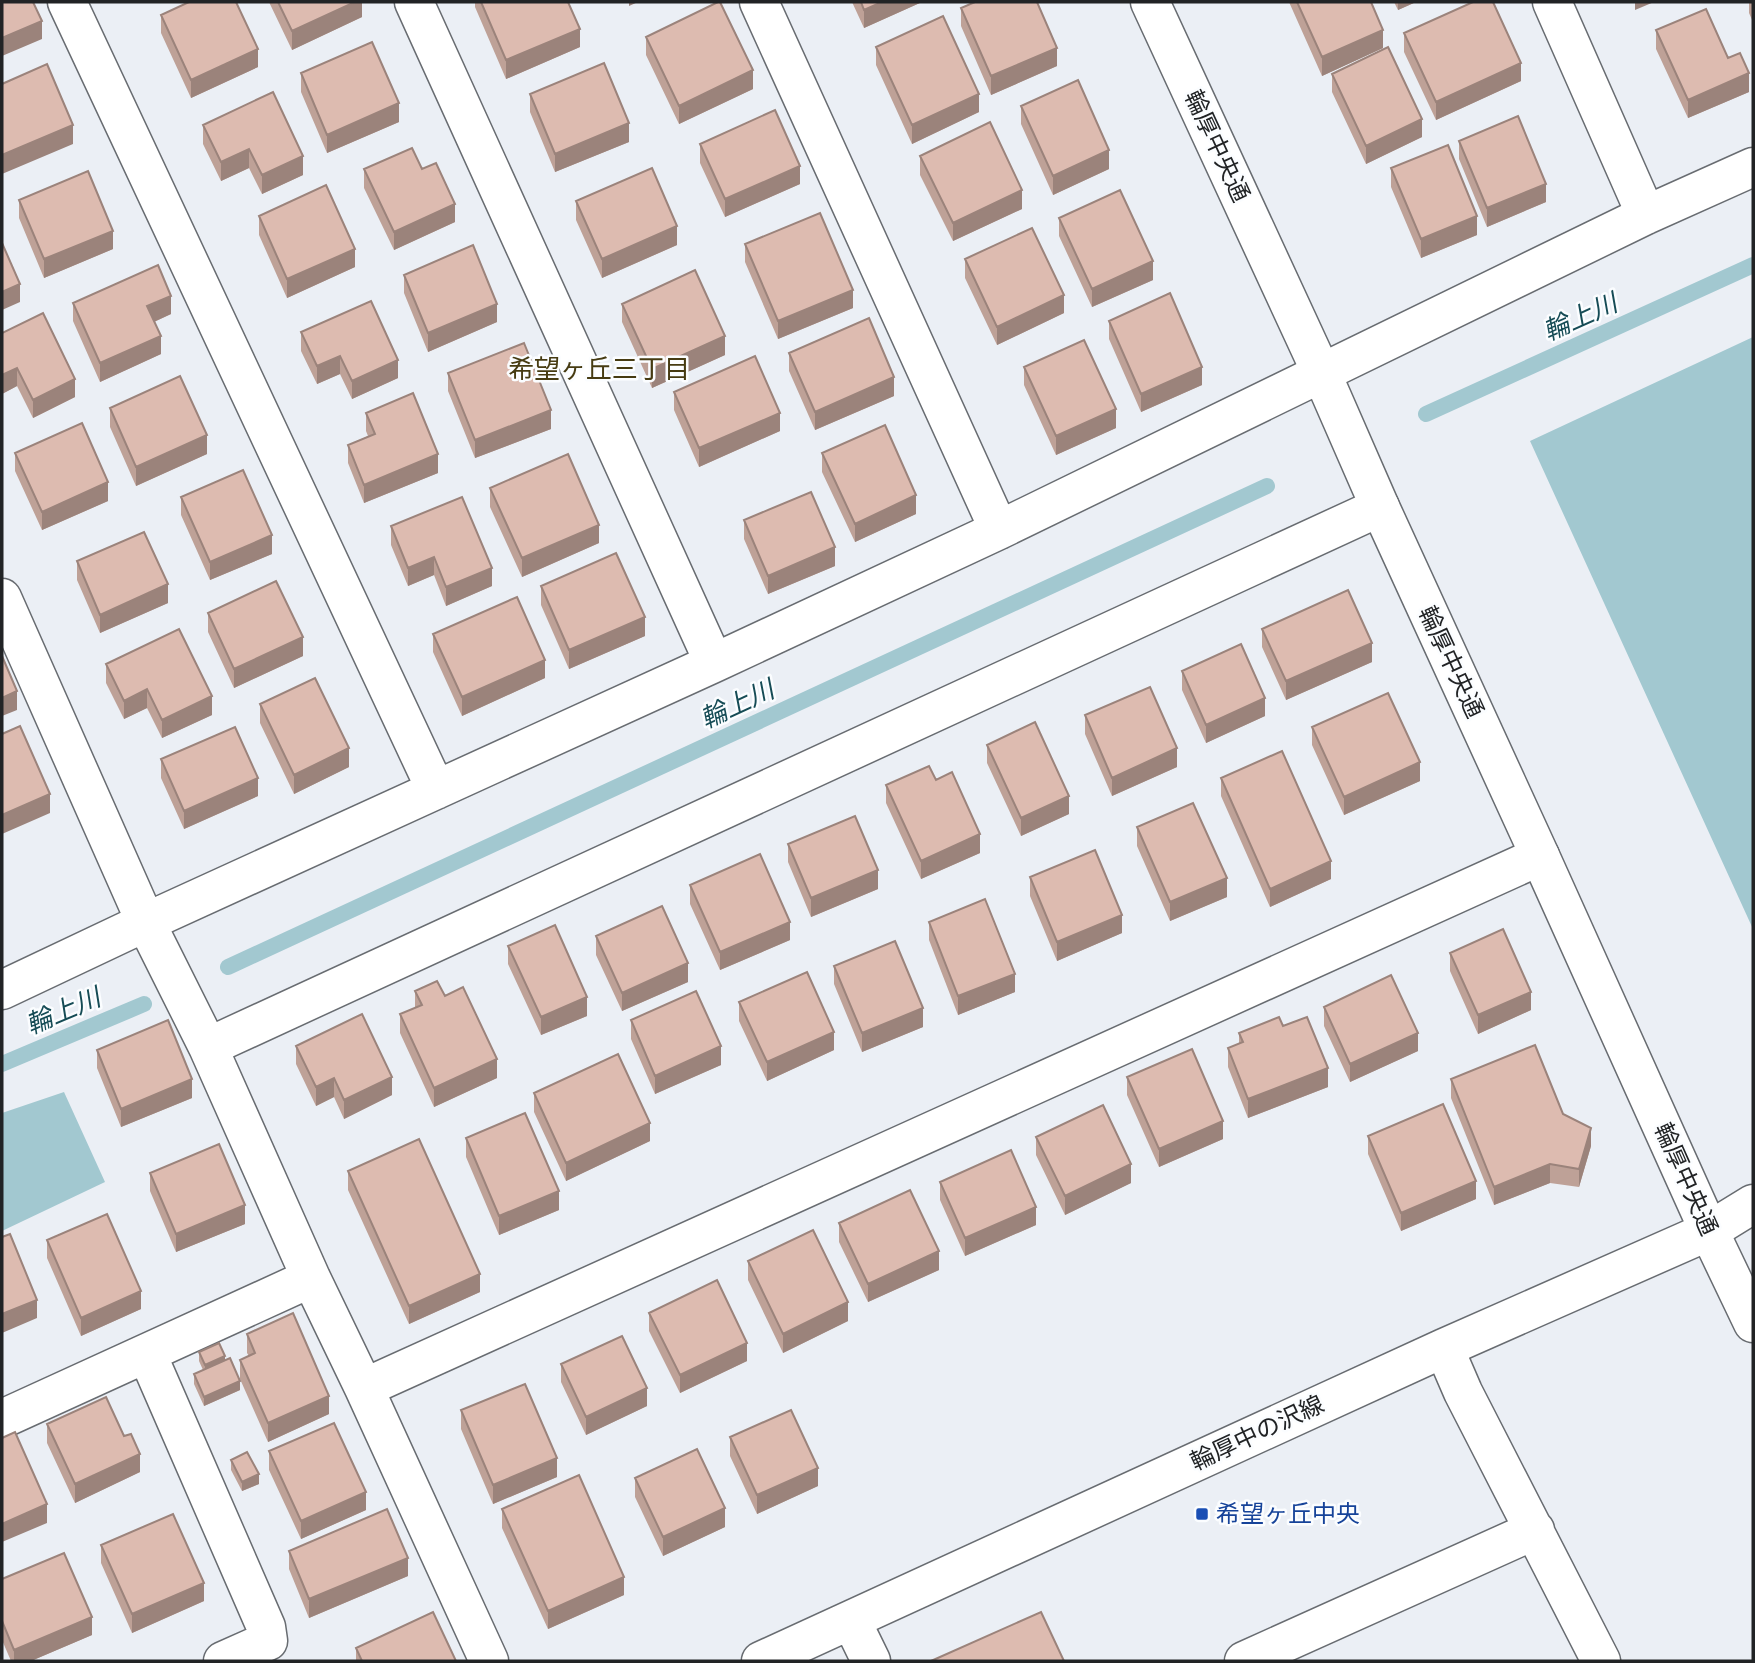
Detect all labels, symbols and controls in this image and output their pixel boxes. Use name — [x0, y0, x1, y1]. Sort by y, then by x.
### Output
street label: 輪厚中央通 — [1178, 85, 1257, 207]
water label: 輪上川 — [1537, 284, 1625, 348]
district label: 希望ヶ丘三丁目 — [508, 352, 690, 386]
street label: 輪厚中央通 — [1412, 601, 1491, 723]
water label: 輪上川 — [694, 671, 782, 736]
water label: 輪上川 — [20, 979, 108, 1042]
street label: 輪厚中央通 — [1648, 1118, 1725, 1240]
street label: 輪厚中の沢線 — [1185, 1388, 1329, 1477]
place label: 希望ヶ丘中央 — [1216, 1498, 1360, 1529]
marker: 希望ヶ丘中央 — [1194, 1506, 1210, 1522]

